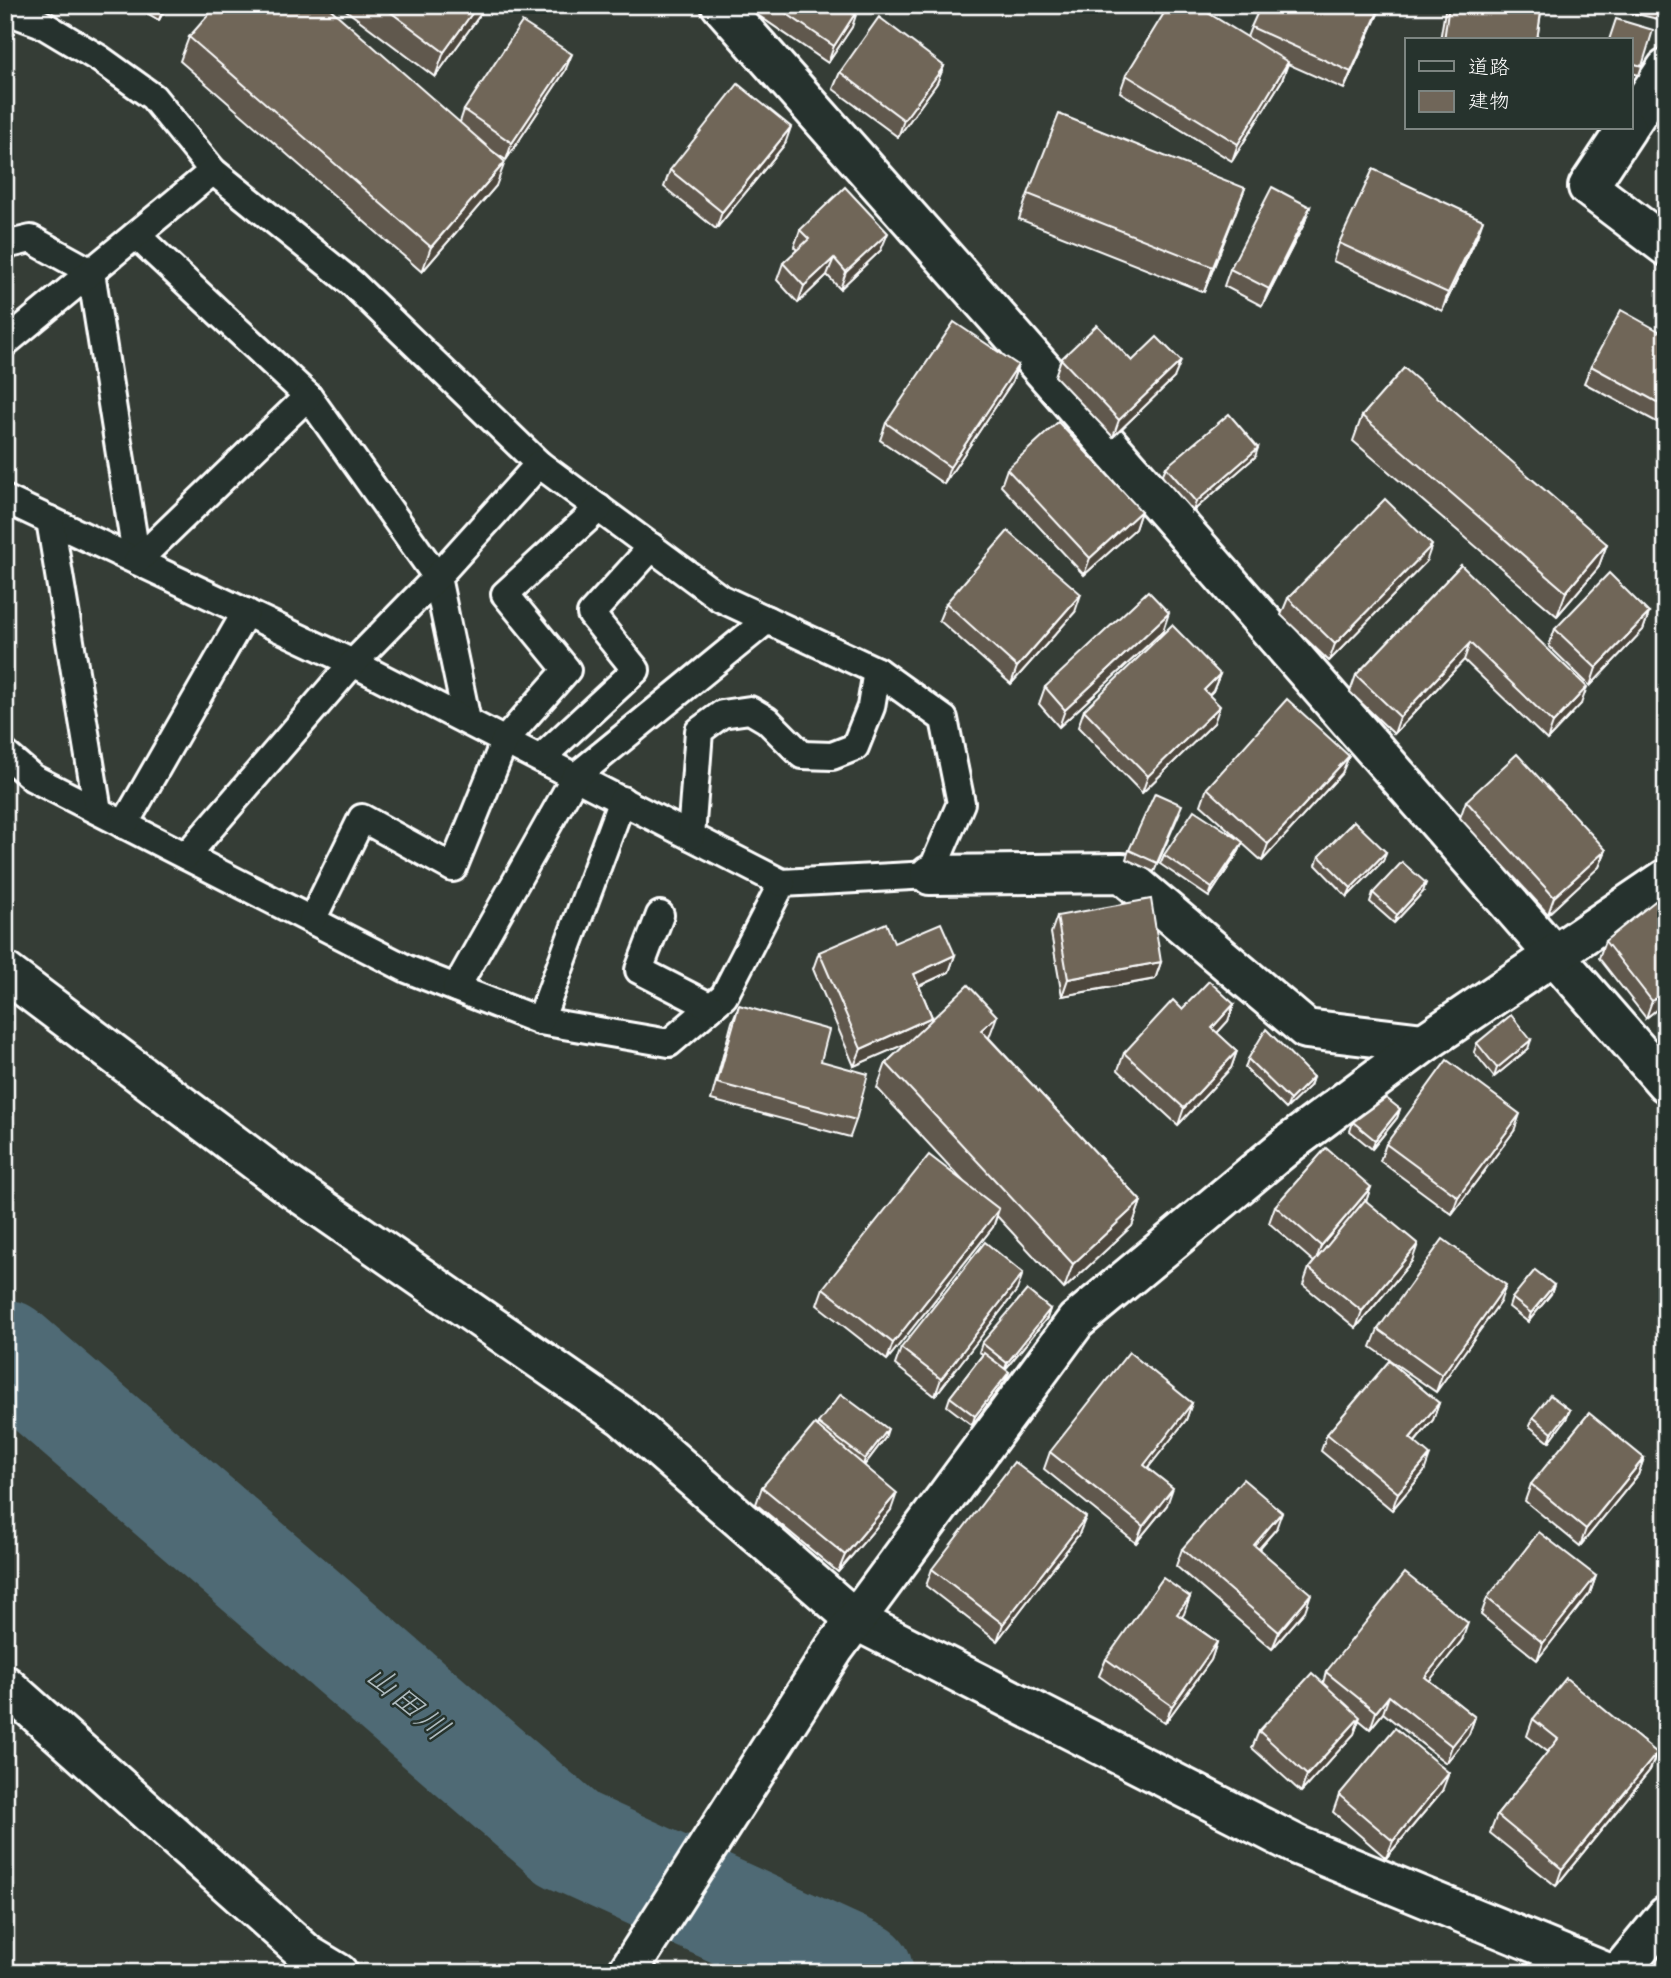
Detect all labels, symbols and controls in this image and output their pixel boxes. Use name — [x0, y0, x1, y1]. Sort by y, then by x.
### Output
legend — [1405, 38, 1632, 130]
text: 道路 — [1468, 54, 1510, 84]
text: 建物 — [1468, 88, 1510, 118]
water label: 山田川 — [352, 1653, 458, 1755]

